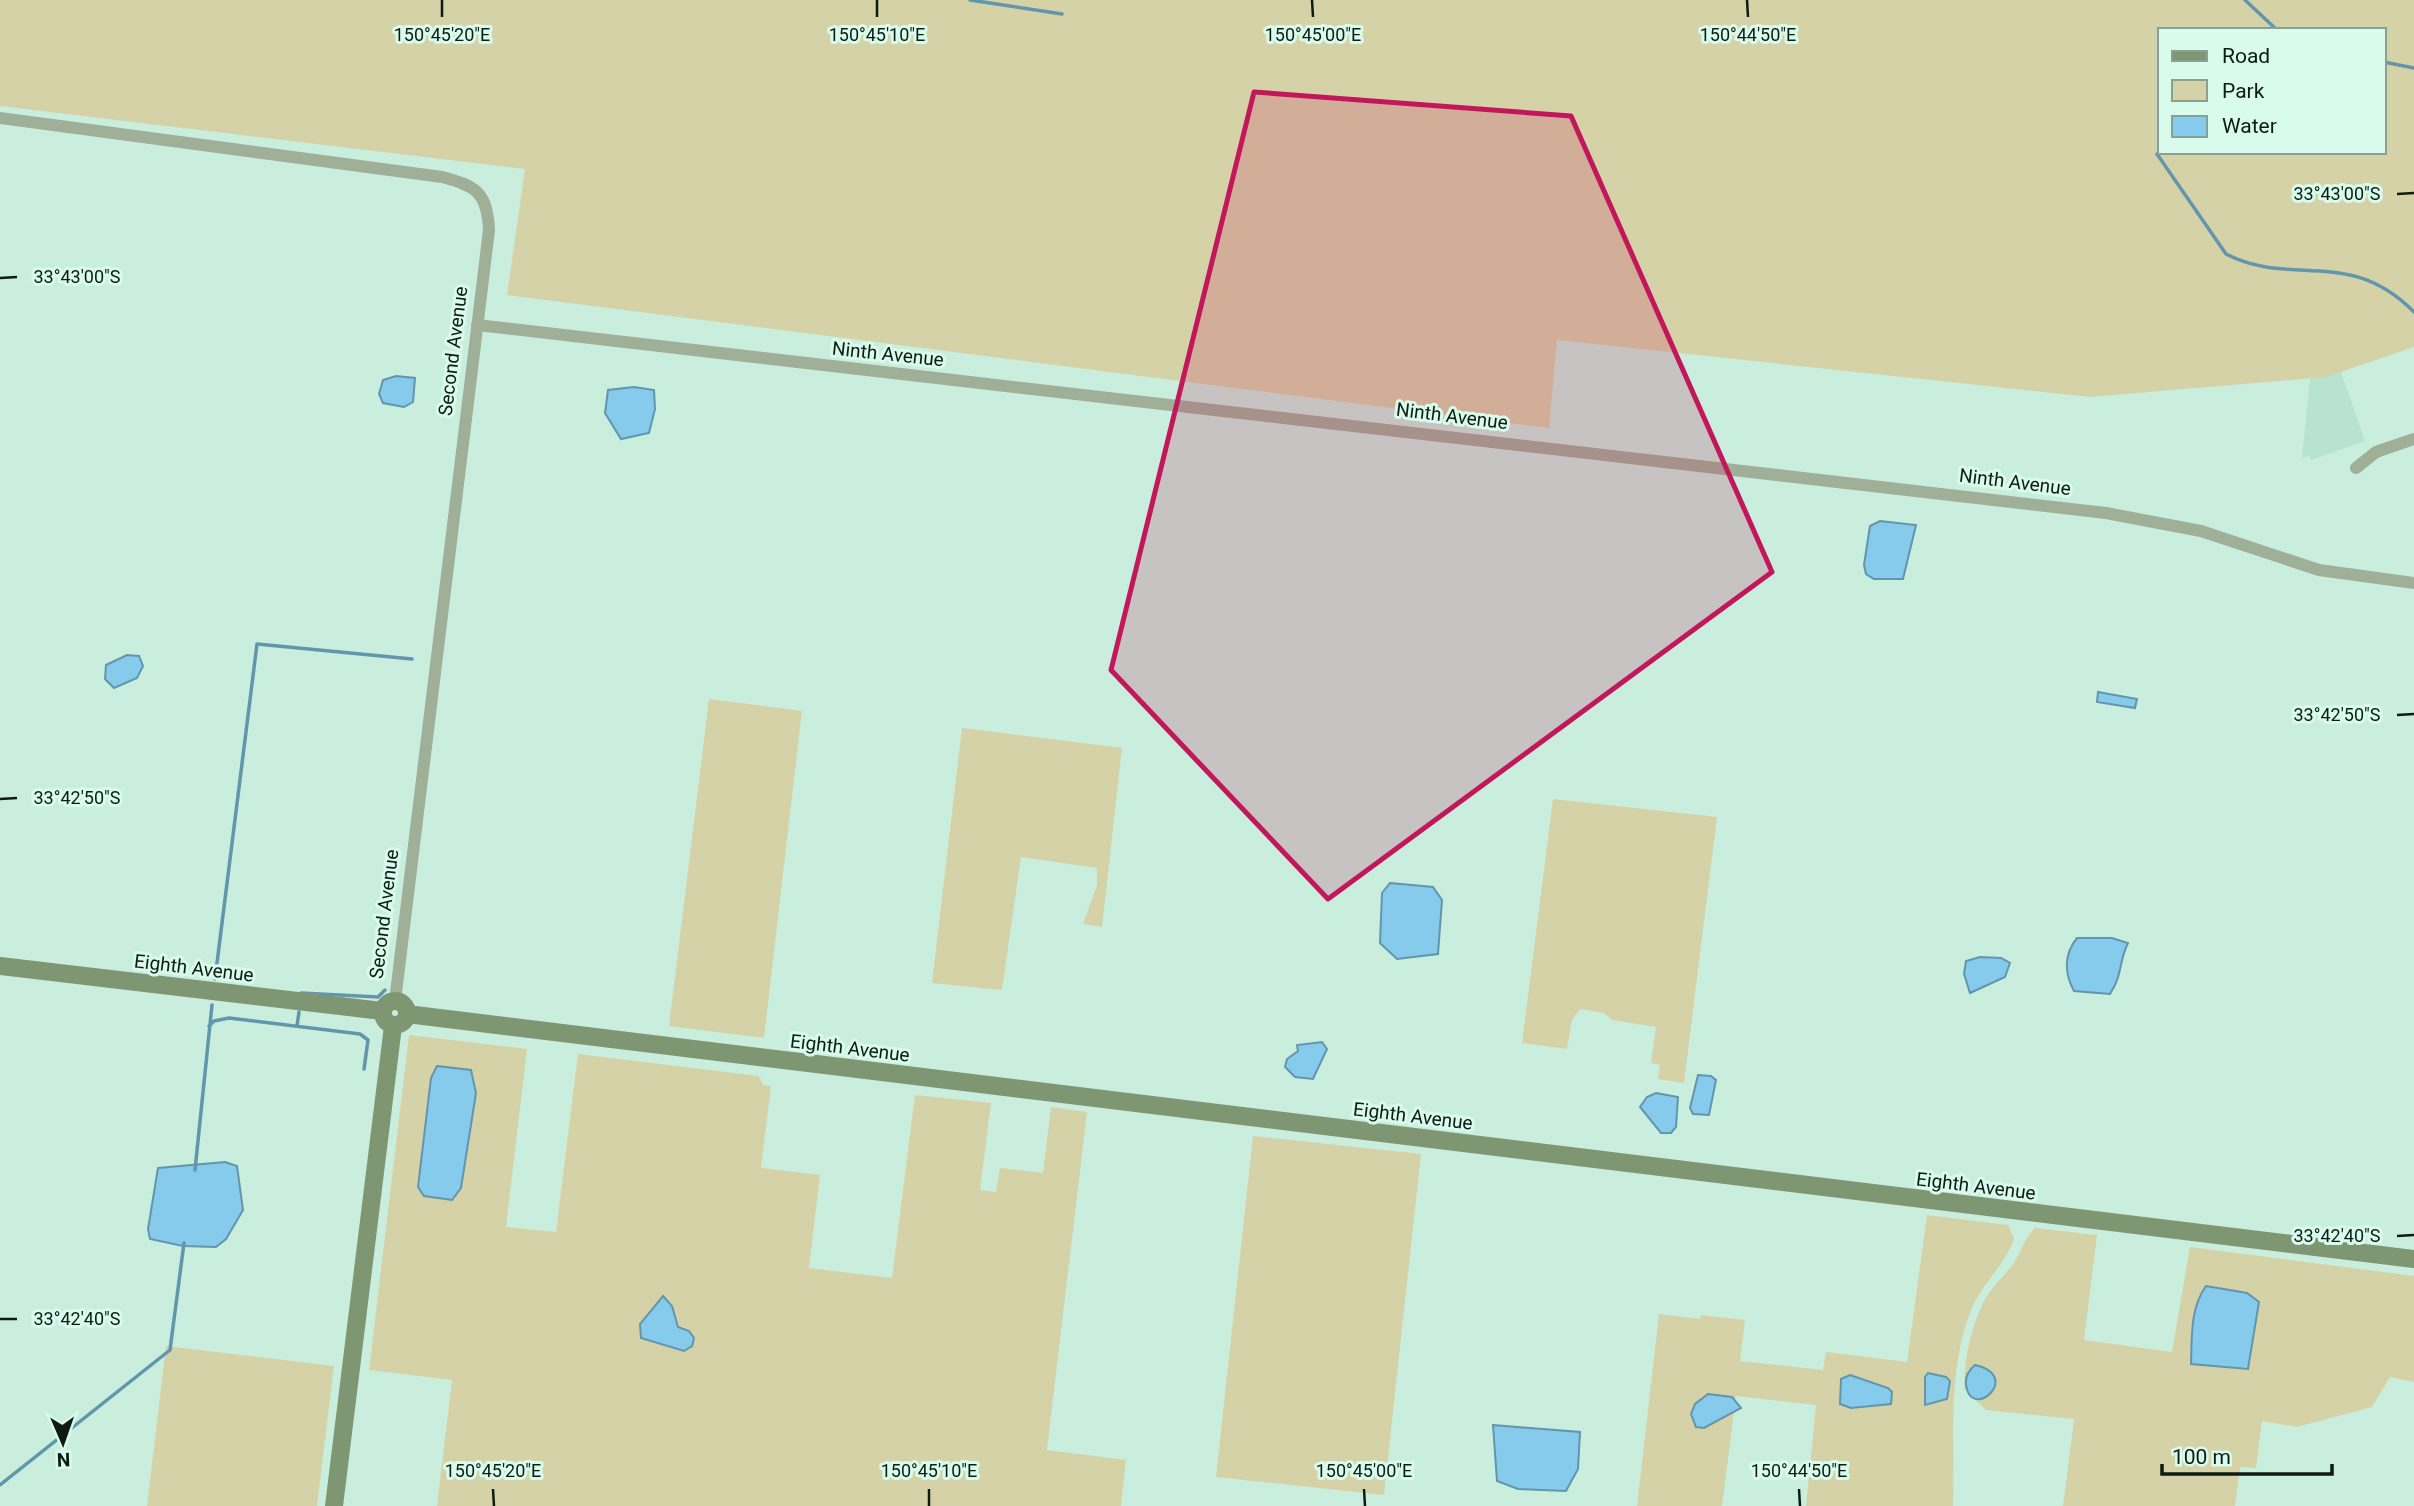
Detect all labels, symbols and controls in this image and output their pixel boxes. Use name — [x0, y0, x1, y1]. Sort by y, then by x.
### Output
text: 150°45'20"E — [394, 24, 490, 45]
text: 150°45'10"E — [829, 24, 925, 45]
text: 150°45'00"E — [1265, 24, 1361, 45]
text: 150°44'50"E — [1700, 24, 1796, 45]
legend — [2158, 28, 2386, 154]
text: Road — [2222, 44, 2270, 68]
text: Park — [2222, 79, 2265, 103]
text: Water — [2222, 114, 2277, 138]
text: 33°43'00"S — [2293, 183, 2381, 204]
text: 33°43'00"S — [33, 266, 121, 287]
street label: Second Avenue — [434, 285, 472, 417]
street label: Ninth Avenue — [831, 337, 945, 371]
street label: Ninth Avenue — [1395, 398, 1509, 434]
street label: Ninth Avenue — [1958, 464, 2072, 500]
text: 33°42'50"S — [2293, 704, 2381, 725]
text: 33°42'50"S — [33, 787, 121, 808]
street label: Second Avenue — [365, 848, 403, 980]
street label: Eighth Avenue — [133, 949, 255, 987]
street label: Eighth Avenue — [789, 1029, 911, 1067]
street label: Eighth Avenue — [1352, 1097, 1474, 1135]
street label: Eighth Avenue — [1915, 1167, 2037, 1205]
text: 33°42'40"S — [2293, 1225, 2381, 1246]
text: 33°42'40"S — [33, 1308, 121, 1329]
north arrow — [28, 1408, 98, 1478]
scale bar — [2162, 1432, 2332, 1476]
text: 100 m — [2172, 1445, 2231, 1469]
text: N — [56, 1448, 71, 1471]
text: 150°45'20"E — [445, 1460, 541, 1481]
text: 150°45'10"E — [881, 1460, 977, 1481]
text: 150°45'00"E — [1316, 1460, 1412, 1481]
text: 150°44'50"E — [1751, 1460, 1847, 1481]

